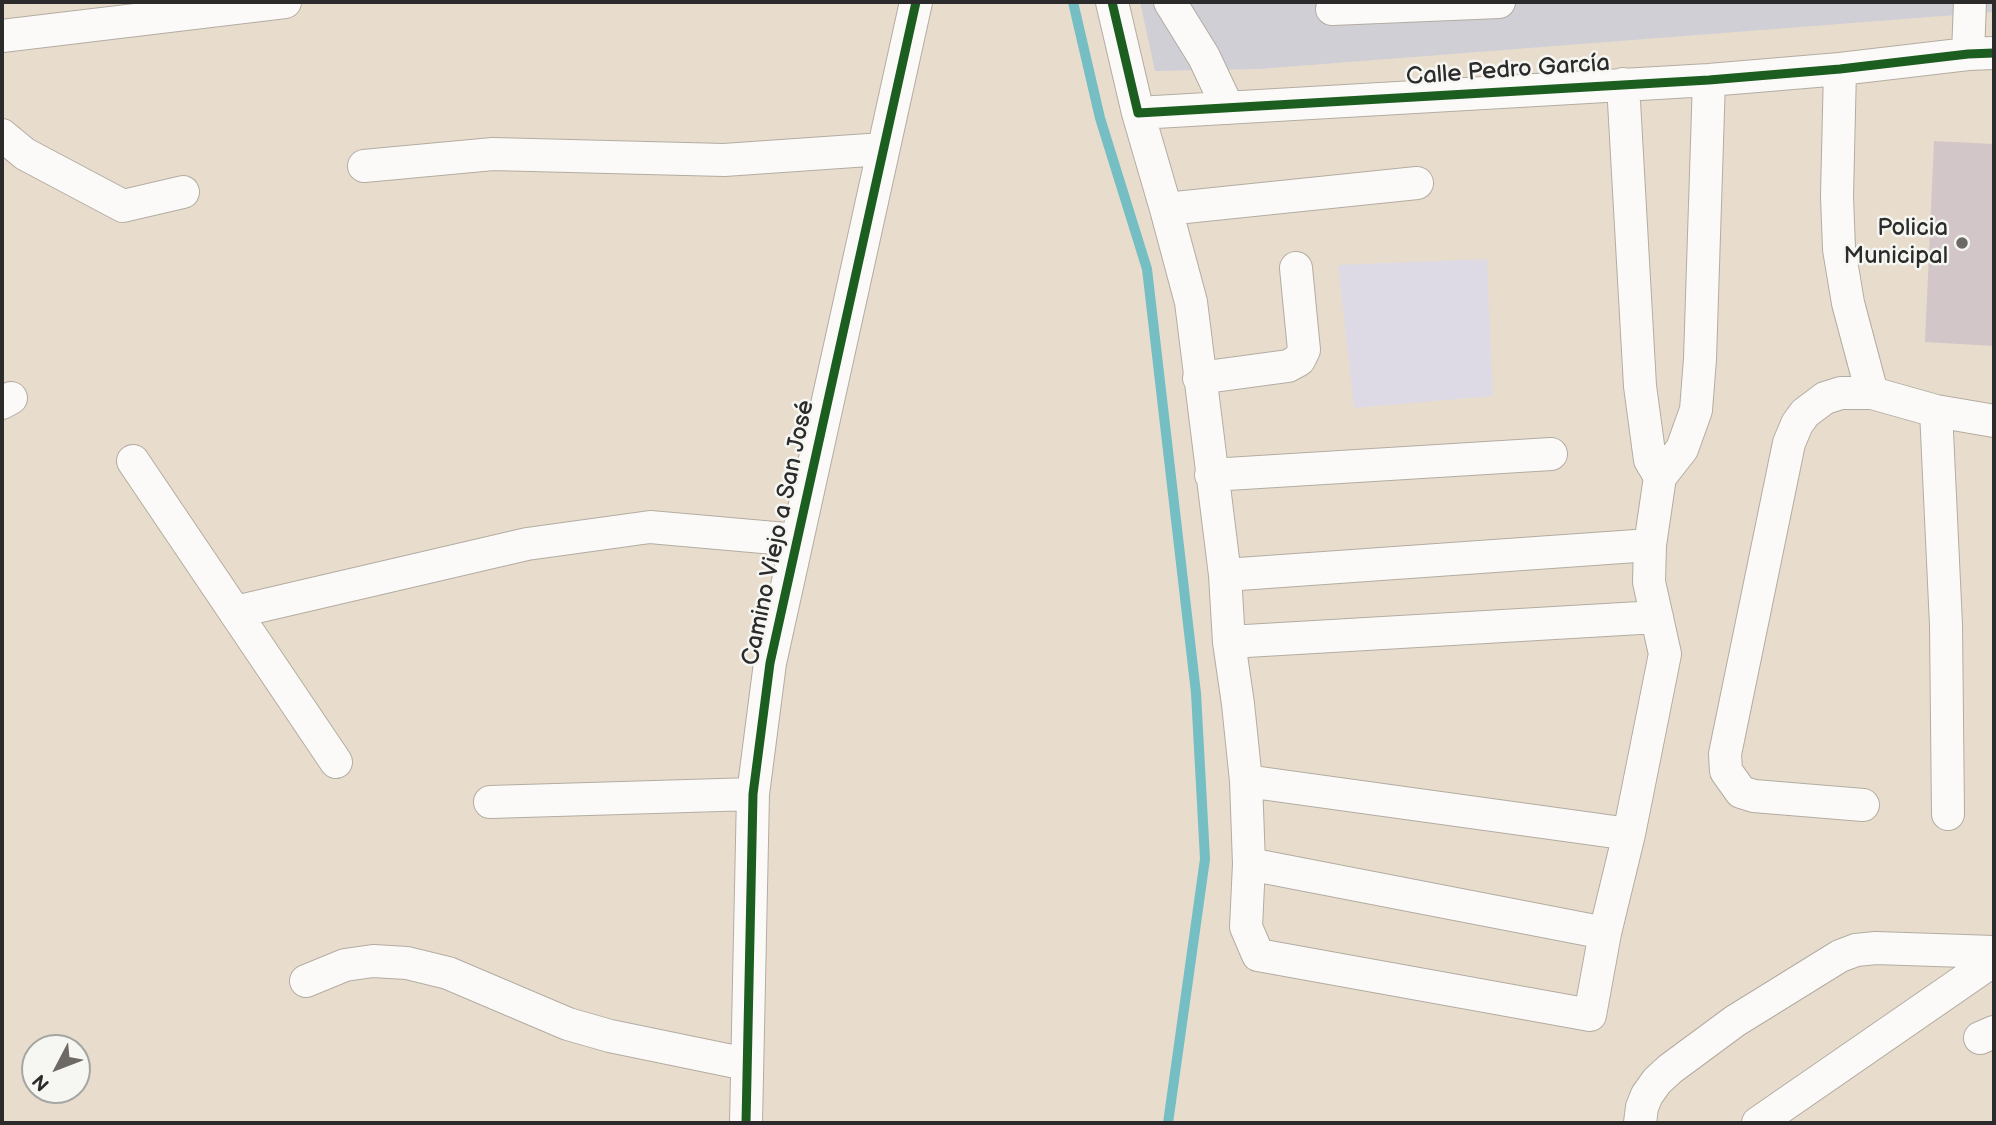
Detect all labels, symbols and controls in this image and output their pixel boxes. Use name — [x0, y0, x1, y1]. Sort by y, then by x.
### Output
street label: Calle Pedro García — [1405, 50, 1611, 92]
place label: Policia Municipal — [1844, 215, 1948, 271]
marker: Policia Municipal — [1954, 235, 1970, 251]
street label: Camino Viejo a San José — [737, 398, 821, 668]
north arrow — [21, 1034, 91, 1104]
text: N — [28, 1069, 55, 1095]

